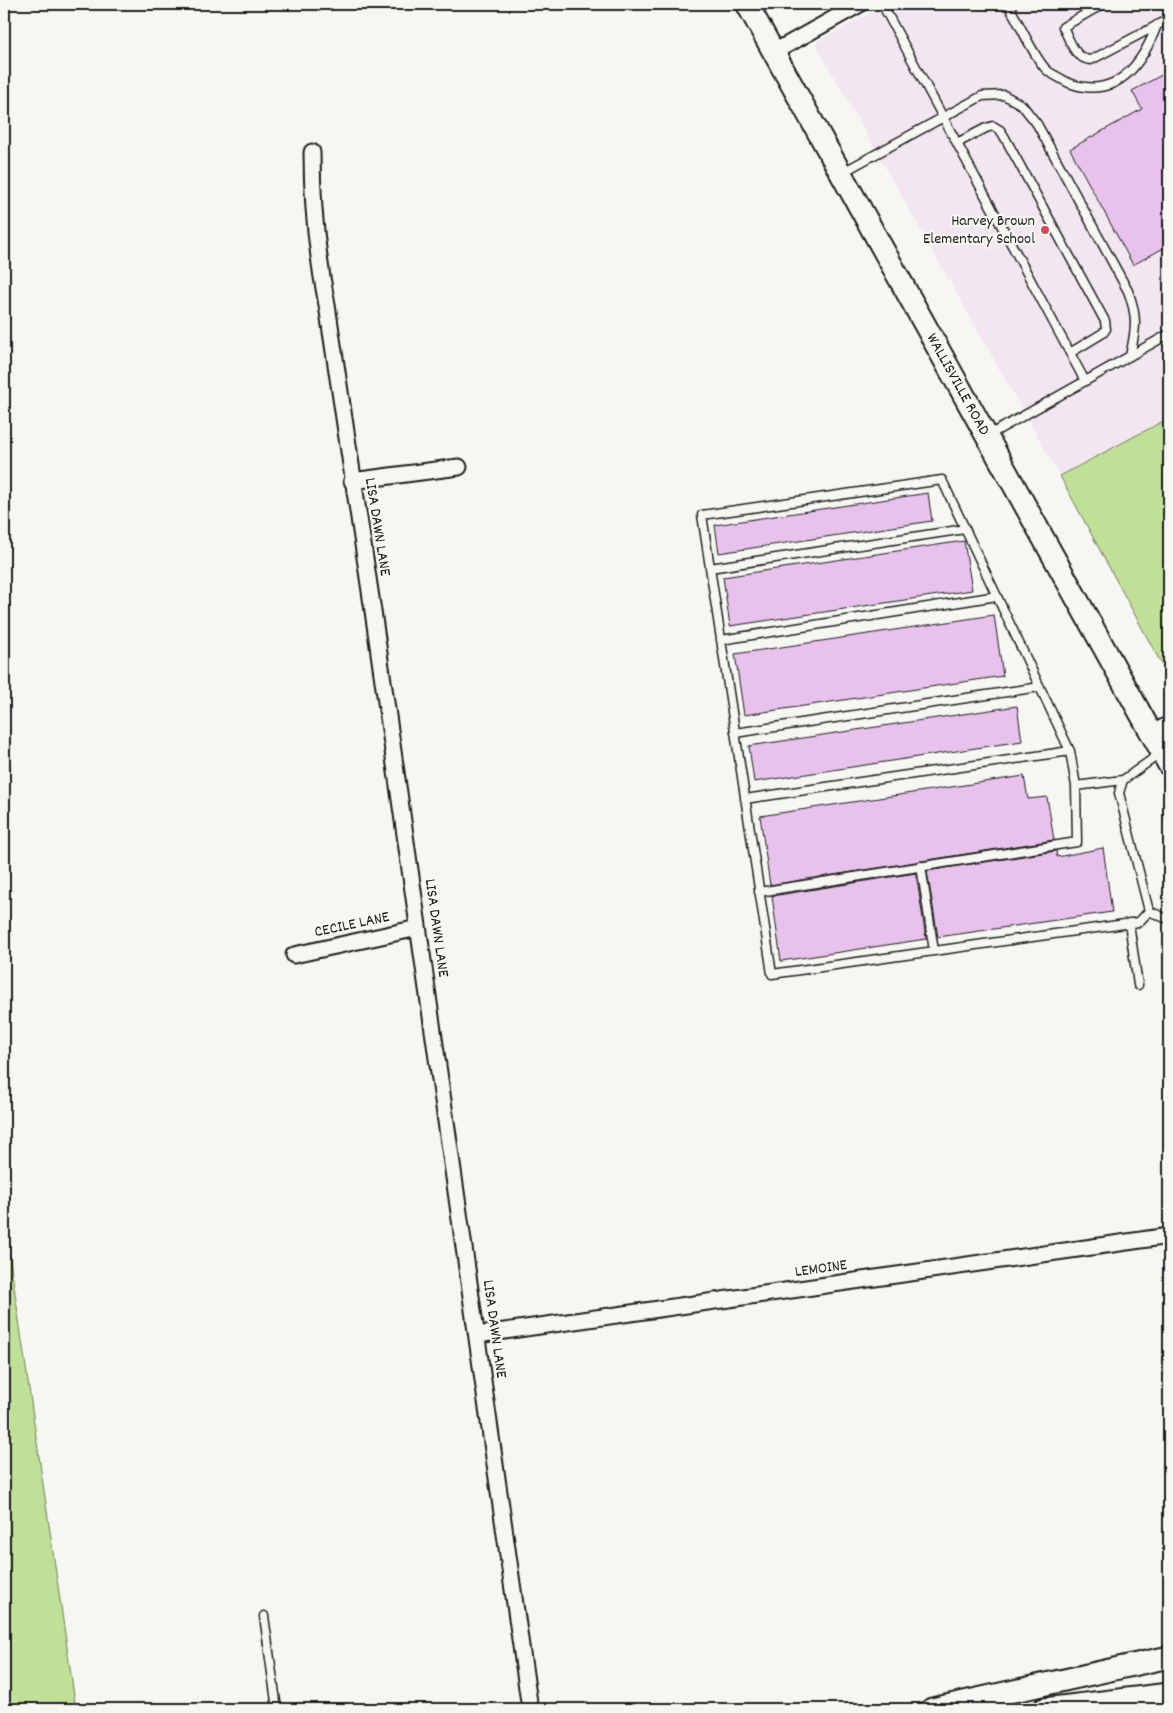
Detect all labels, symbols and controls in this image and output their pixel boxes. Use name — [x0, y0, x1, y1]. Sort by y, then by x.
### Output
place label: Harvey Brown Elementary School — [923, 210, 1035, 251]
marker: Harvey Brown Elementary School — [1039, 224, 1051, 236]
street label: WALLISVILLE ROAD — [920, 329, 996, 440]
street label: LISA DAWN LANE — [358, 476, 396, 578]
street label: LISA DAWN LANE — [418, 877, 454, 979]
street label: CECILE LANE — [312, 906, 392, 944]
street label: LEMOINE — [793, 1254, 849, 1284]
street label: LISA DAWN LANE — [476, 1278, 512, 1380]

